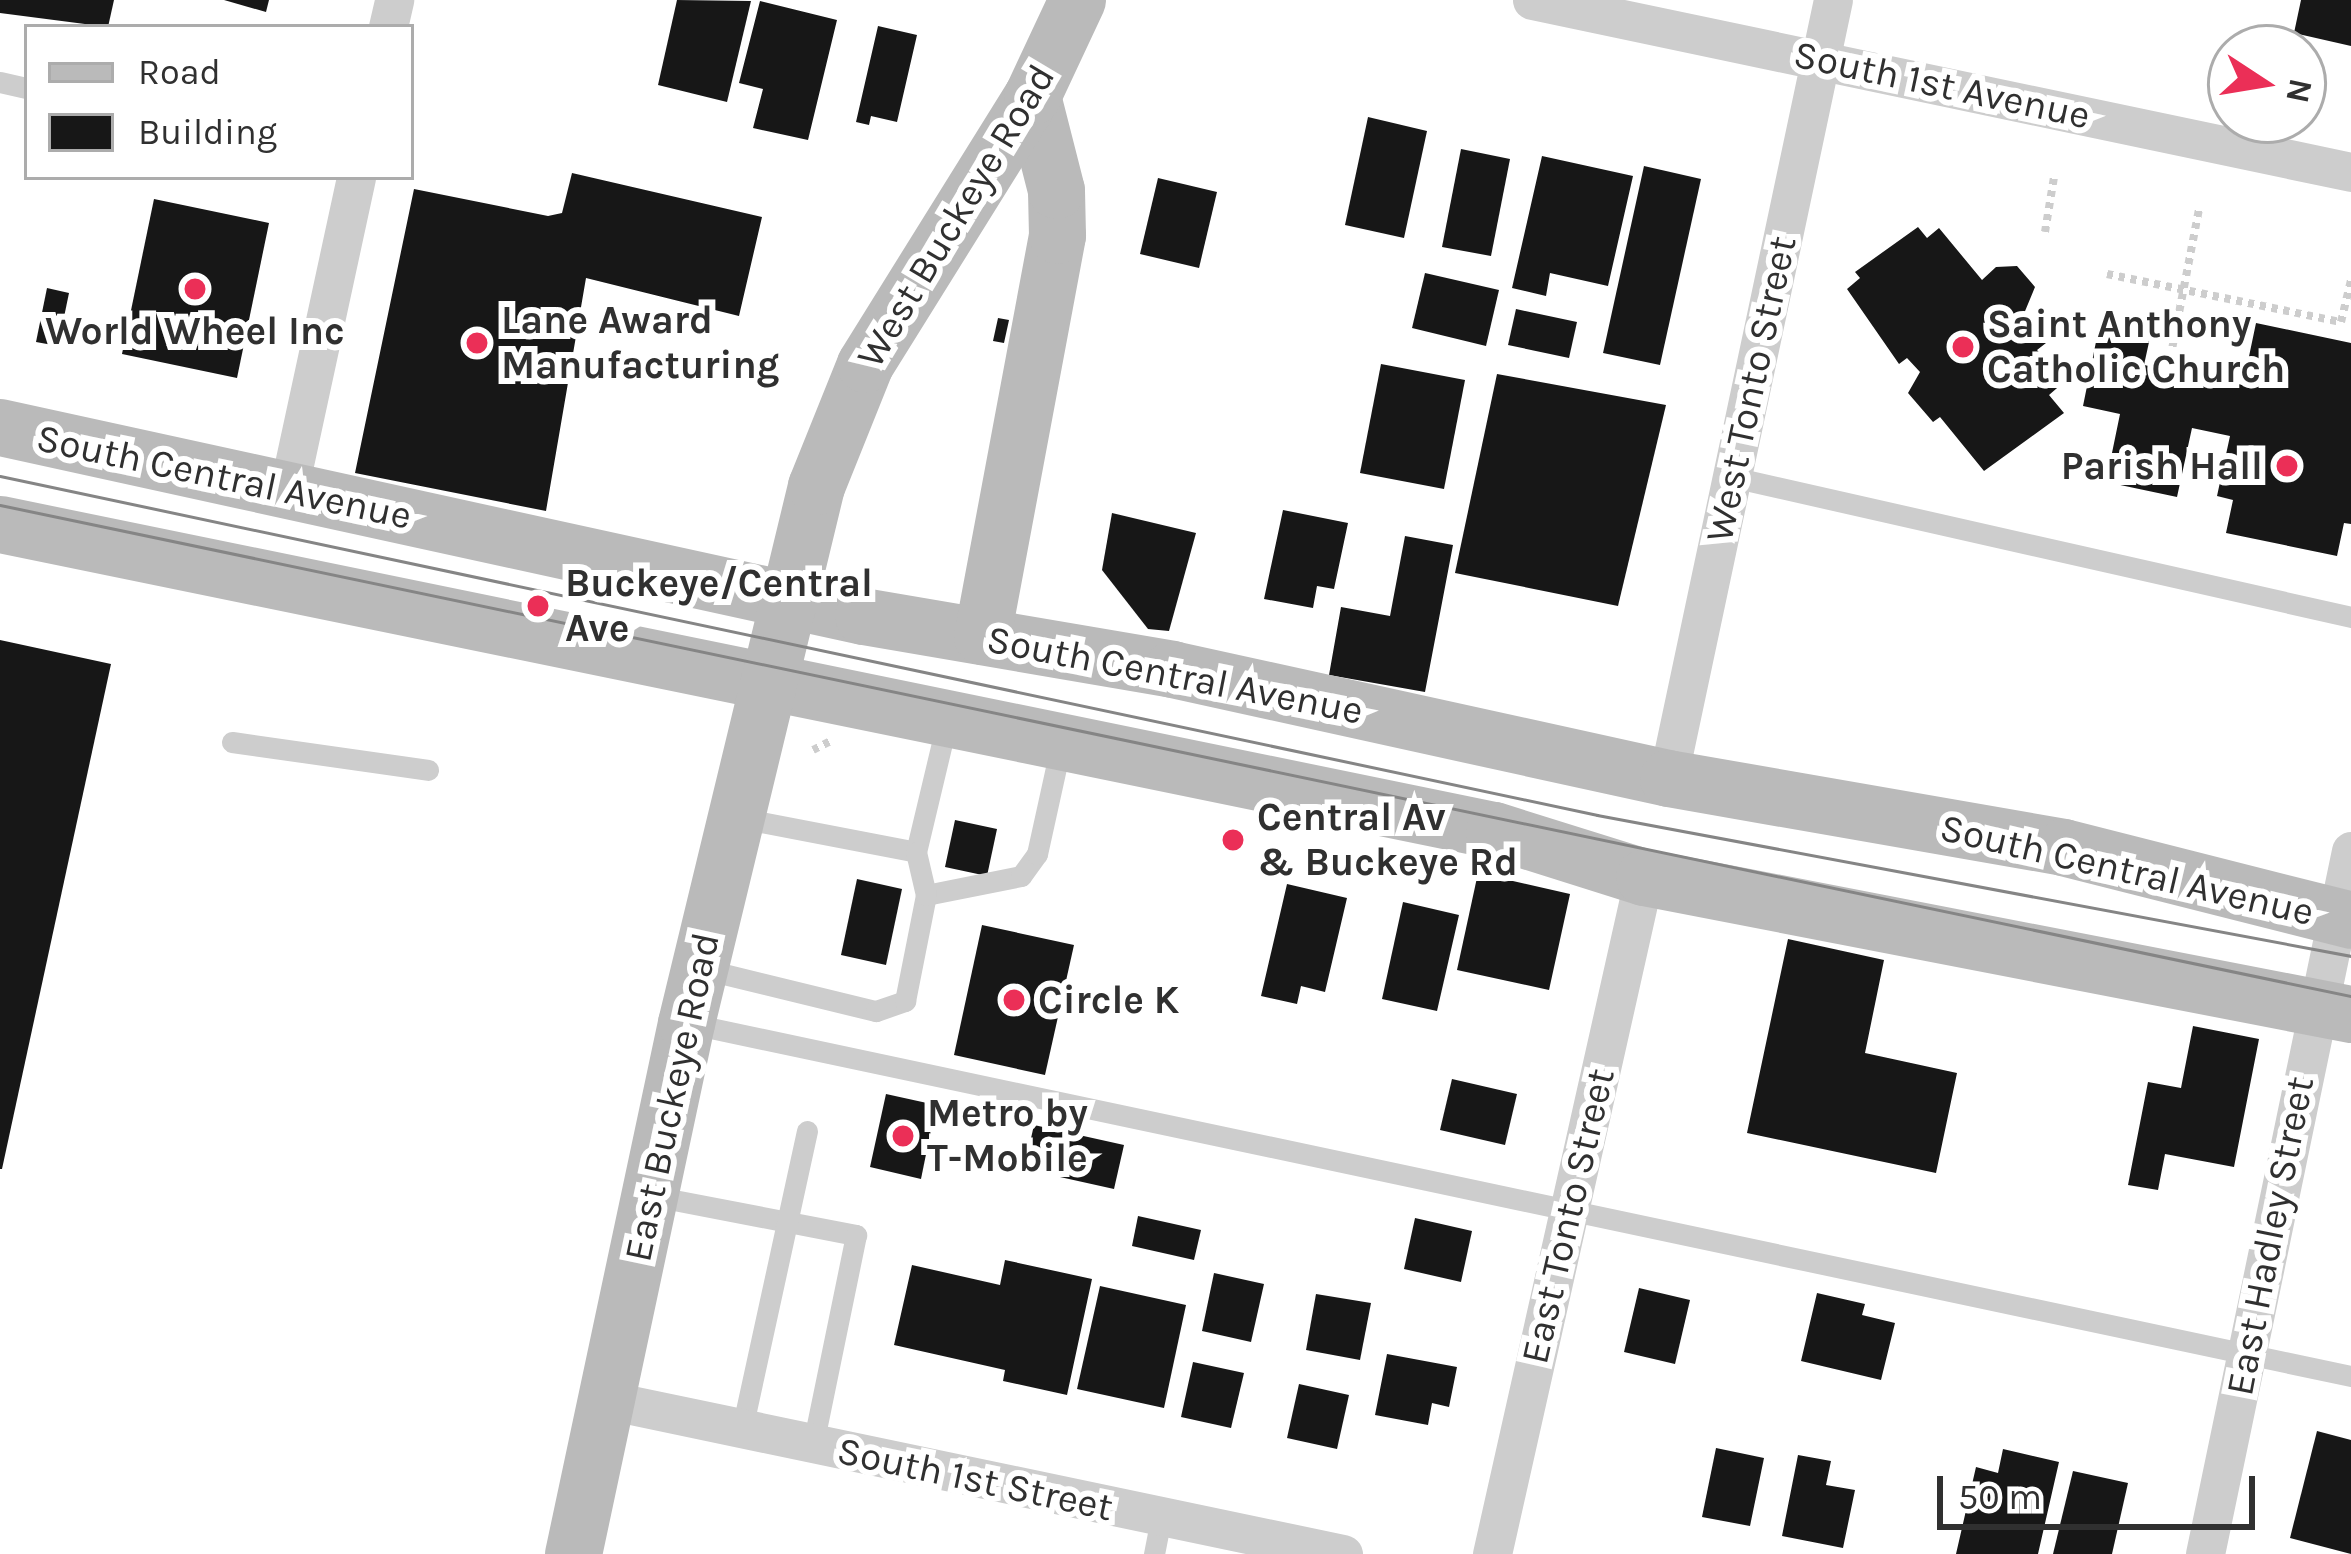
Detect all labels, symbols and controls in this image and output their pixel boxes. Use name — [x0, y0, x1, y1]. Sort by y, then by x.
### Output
legend — [24, 24, 414, 180]
north arrow — [2207, 24, 2327, 144]
street label: South 1st Avenue — [1790, 31, 2094, 139]
text: Road — [138, 51, 221, 93]
street label: West Buckeye Road — [847, 56, 1065, 376]
text: N — [2278, 75, 2320, 106]
text: Building — [138, 111, 277, 153]
street label: West Tonto Street — [1696, 232, 1806, 546]
marker: World Wheel Inc — [182, 276, 208, 302]
place label: Lane Award Manufacturing — [501, 298, 779, 389]
place label: Saint Anthony Catholic Church — [1987, 302, 2285, 393]
place label: World Wheel Inc — [45, 308, 345, 354]
marker: Lane Award Manufacturing — [464, 330, 490, 356]
marker: Saint Anthony Catholic Church — [1950, 334, 1976, 360]
street label: South Central Avenue — [32, 414, 416, 540]
place label: Parish Hall — [2061, 443, 2263, 489]
marker: Parish Hall — [2274, 453, 2300, 479]
place label: Buckeye/Central Ave — [565, 561, 873, 652]
marker: Buckeye/Central Ave — [522, 590, 554, 622]
street label: South Central Avenue — [983, 616, 1367, 734]
place label: Central Av & Buckeye Rd — [1257, 795, 1518, 886]
street label: South Central Avenue — [1936, 804, 2318, 936]
marker: Central Av & Buckeye Rd — [1220, 827, 1246, 853]
street label: East Buckeye Road — [614, 928, 730, 1266]
place label: Circle K — [1038, 977, 1179, 1023]
marker: Circle K — [1001, 987, 1027, 1013]
street label: East Tonto Street — [1511, 1064, 1625, 1368]
street label: East Hadley Street — [2216, 1073, 2324, 1399]
place label: Metro by T-Mobile — [927, 1091, 1088, 1182]
marker: Metro by T-Mobile — [890, 1123, 916, 1149]
street label: South 1st Street — [833, 1427, 1117, 1531]
scale bar — [1943, 1452, 2261, 1526]
text: 50 m — [1958, 1476, 2042, 1518]

